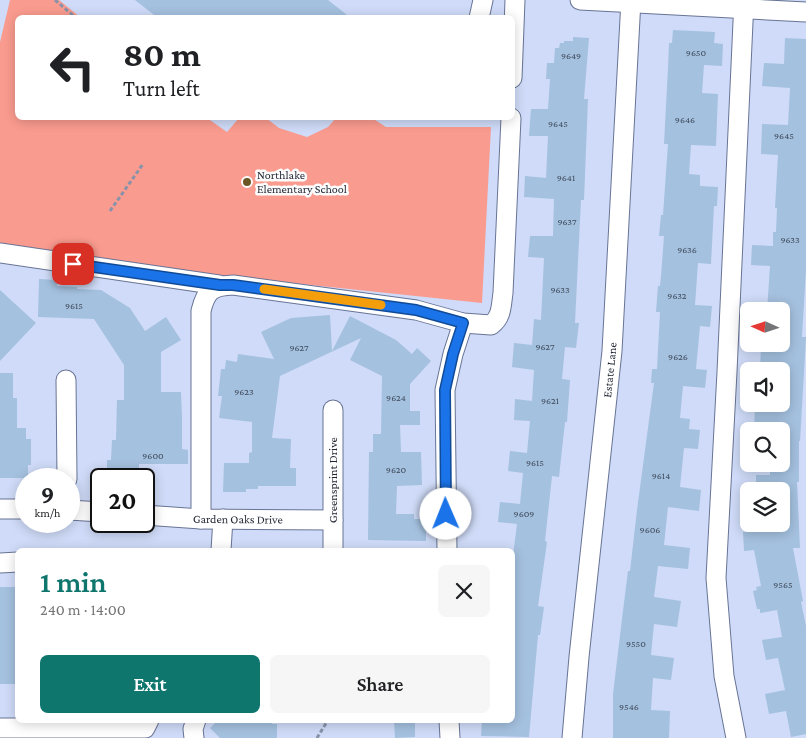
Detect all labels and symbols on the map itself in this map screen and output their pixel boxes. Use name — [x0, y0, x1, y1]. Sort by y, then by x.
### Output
house number: 9650 — [686, 47, 707, 58]
house number: 9649 — [561, 50, 581, 61]
house number: 9646 — [675, 114, 695, 125]
house number: 9645 — [548, 118, 568, 129]
house number: 9645 — [774, 130, 794, 141]
place label: Northlake Elementary School — [257, 168, 347, 196]
house number: 9641 — [557, 172, 575, 183]
marker: Northlake Elementary School — [241, 176, 253, 188]
house number: 9637 — [557, 216, 577, 227]
house number: 9633 — [780, 234, 800, 245]
pin — [52, 243, 94, 285]
house number: 9636 — [677, 244, 697, 255]
house number: 9633 — [550, 284, 570, 295]
house number: 9632 — [667, 290, 687, 301]
house number: 9615 — [65, 300, 83, 311]
north arrow — [740, 302, 790, 352]
house number: 9627 — [535, 341, 555, 352]
house number: 9627 — [289, 342, 309, 353]
street label: Estate Lane — [600, 342, 619, 398]
house number: 9626 — [668, 351, 688, 362]
house number: 9623 — [234, 386, 254, 397]
house number: 9624 — [386, 392, 406, 403]
house number: 9621 — [541, 395, 559, 406]
street label: Greensprint Drive — [326, 437, 340, 523]
house number: 9600 — [142, 450, 164, 461]
house number: 9615 — [526, 457, 544, 468]
house number: 9620 — [386, 464, 407, 475]
speed limit sign: 20 — [90, 468, 155, 533]
house number: 9614 — [652, 470, 670, 481]
position arrow — [419, 487, 471, 539]
house number: 9609 — [514, 508, 534, 519]
street label: Garden Oaks Drive — [192, 511, 283, 527]
house number: 9606 — [640, 524, 660, 535]
house number: 9565 — [773, 579, 793, 590]
house number: 9550 — [626, 638, 646, 649]
house number: 9546 — [619, 701, 639, 712]

